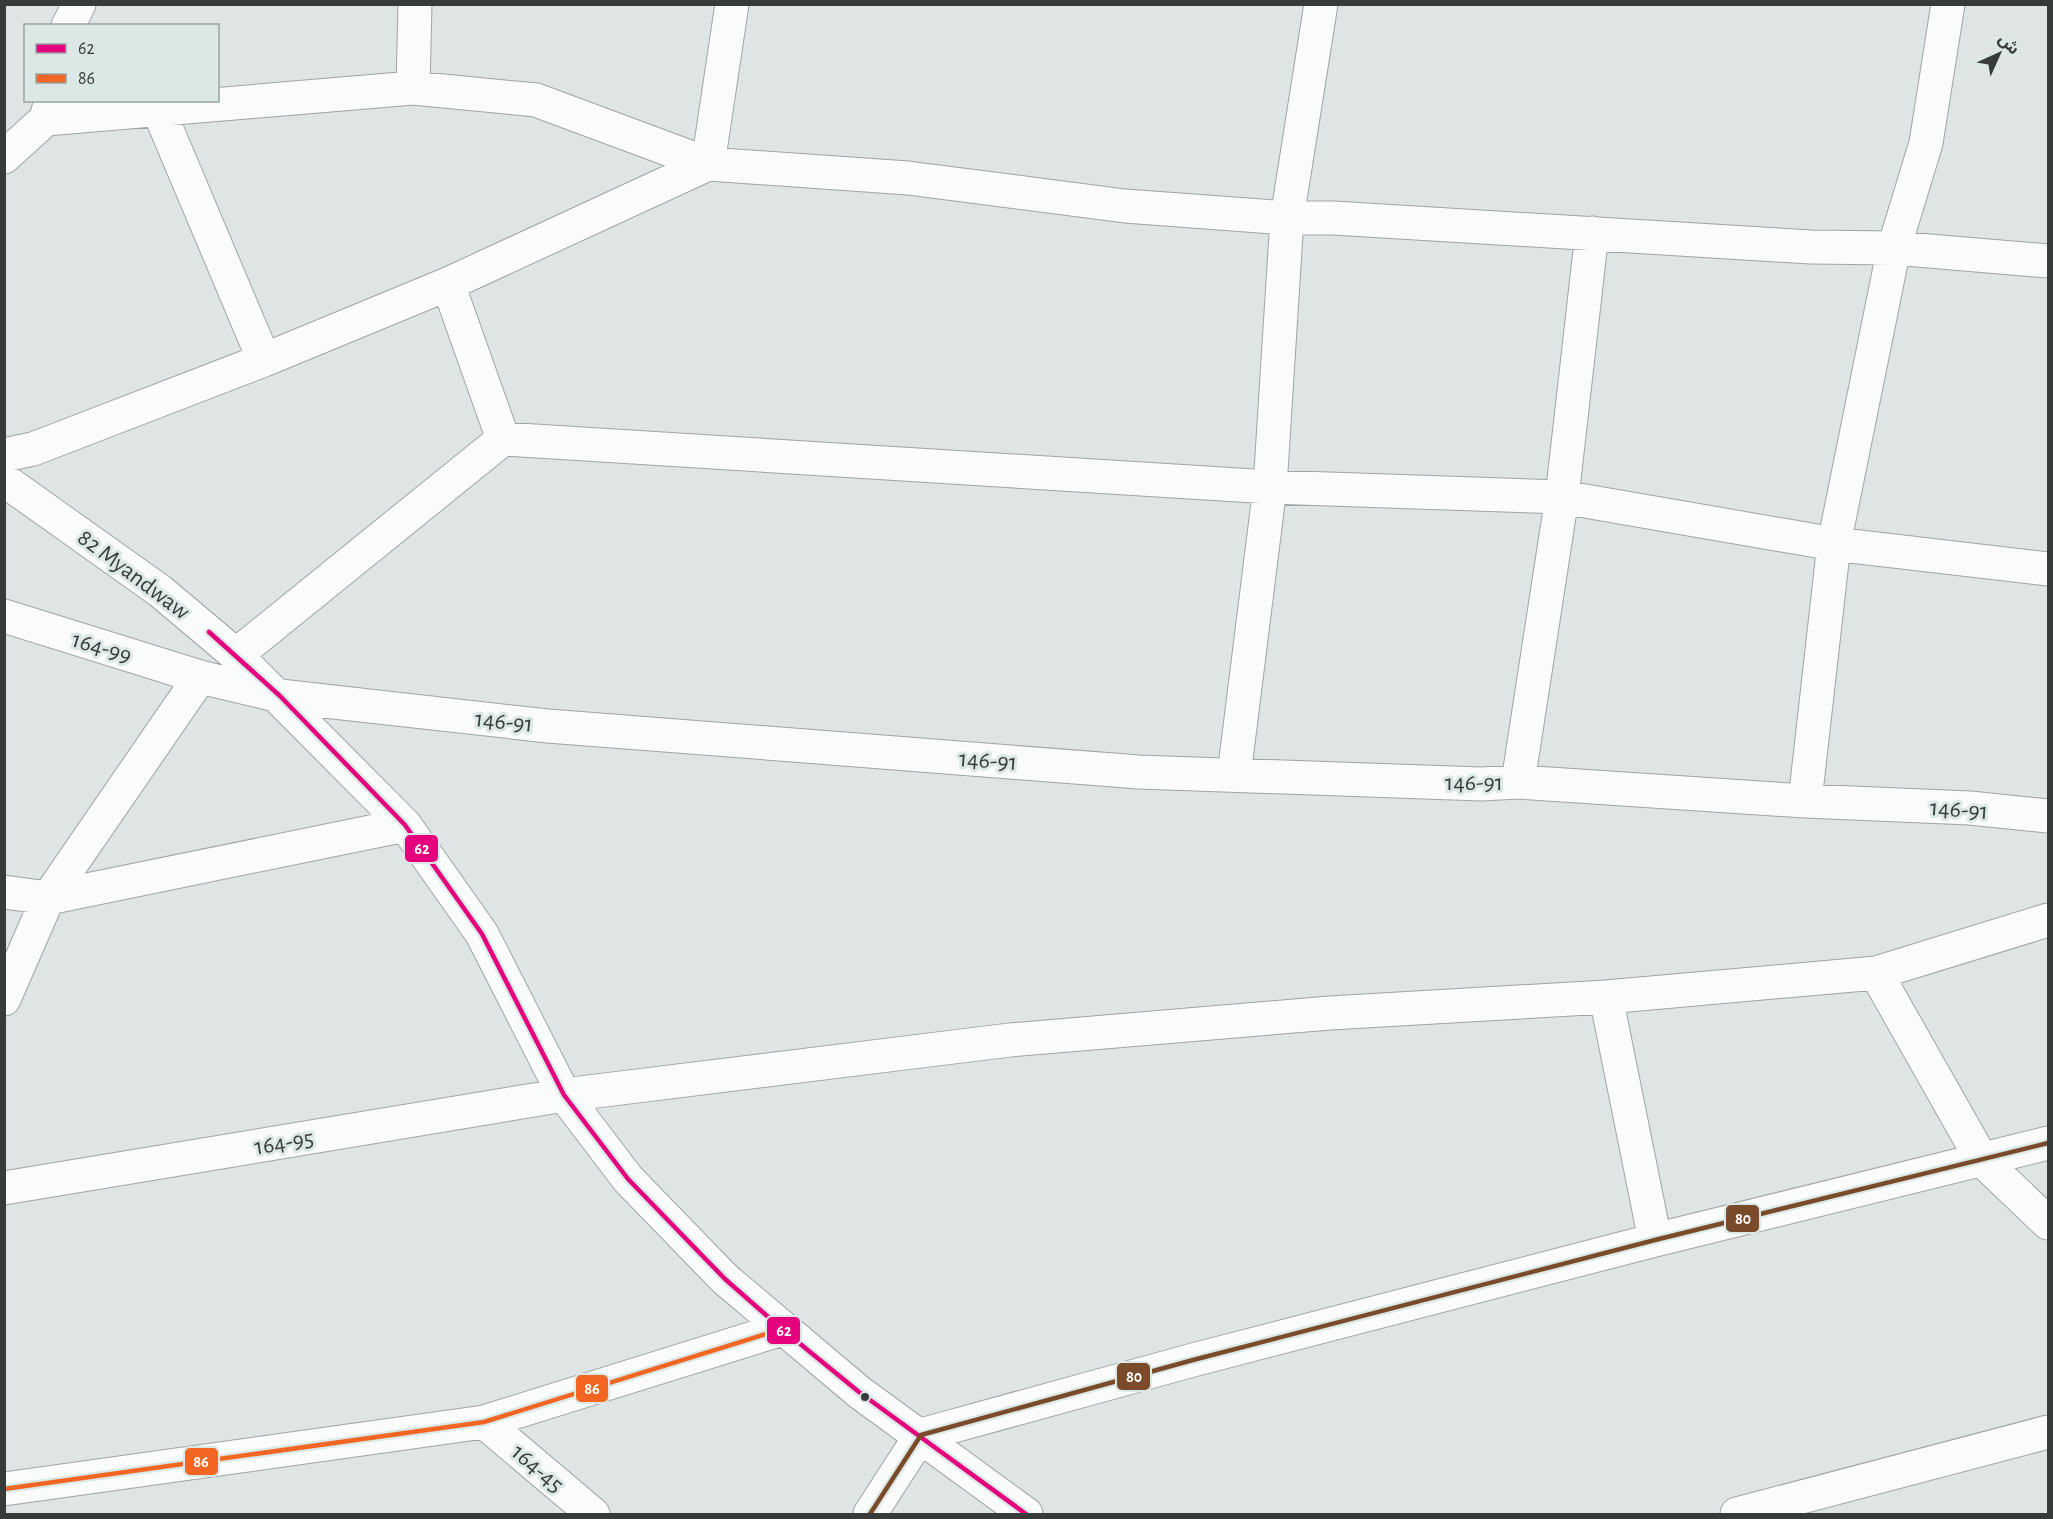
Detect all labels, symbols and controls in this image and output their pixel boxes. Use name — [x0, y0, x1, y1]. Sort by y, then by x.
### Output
legend — [24, 24, 219, 102]
north arrow — [1969, 24, 2029, 84]
text: ش — [1995, 31, 2022, 58]
text: 62 — [78, 40, 95, 58]
text: 86 — [78, 70, 95, 88]
street label: 82 Myandwaw — [73, 525, 194, 624]
street label: 164-99 — [69, 628, 134, 668]
street label: 146-91 — [474, 707, 534, 737]
street label: 146-91 — [958, 747, 1018, 775]
street label: 146-91 — [1445, 771, 1503, 795]
street label: 146-91 — [1929, 796, 1989, 824]
line badge: 62 — [404, 834, 439, 863]
text: 62 — [414, 841, 430, 857]
street label: 164-95 — [253, 1126, 316, 1160]
line badge: 80 — [1725, 1204, 1760, 1233]
text: 80 — [1735, 1211, 1751, 1227]
line badge: 62 — [766, 1316, 801, 1345]
text: 62 — [776, 1323, 792, 1339]
line badge: 80 — [1116, 1362, 1151, 1391]
text: 80 — [1126, 1369, 1142, 1385]
line badge: 86 — [575, 1374, 609, 1403]
text: 86 — [584, 1381, 600, 1397]
unlabelled marker — [859, 1391, 871, 1403]
street label: 164-45 — [507, 1440, 568, 1498]
line badge: 86 — [184, 1447, 219, 1476]
text: 86 — [193, 1454, 209, 1470]

